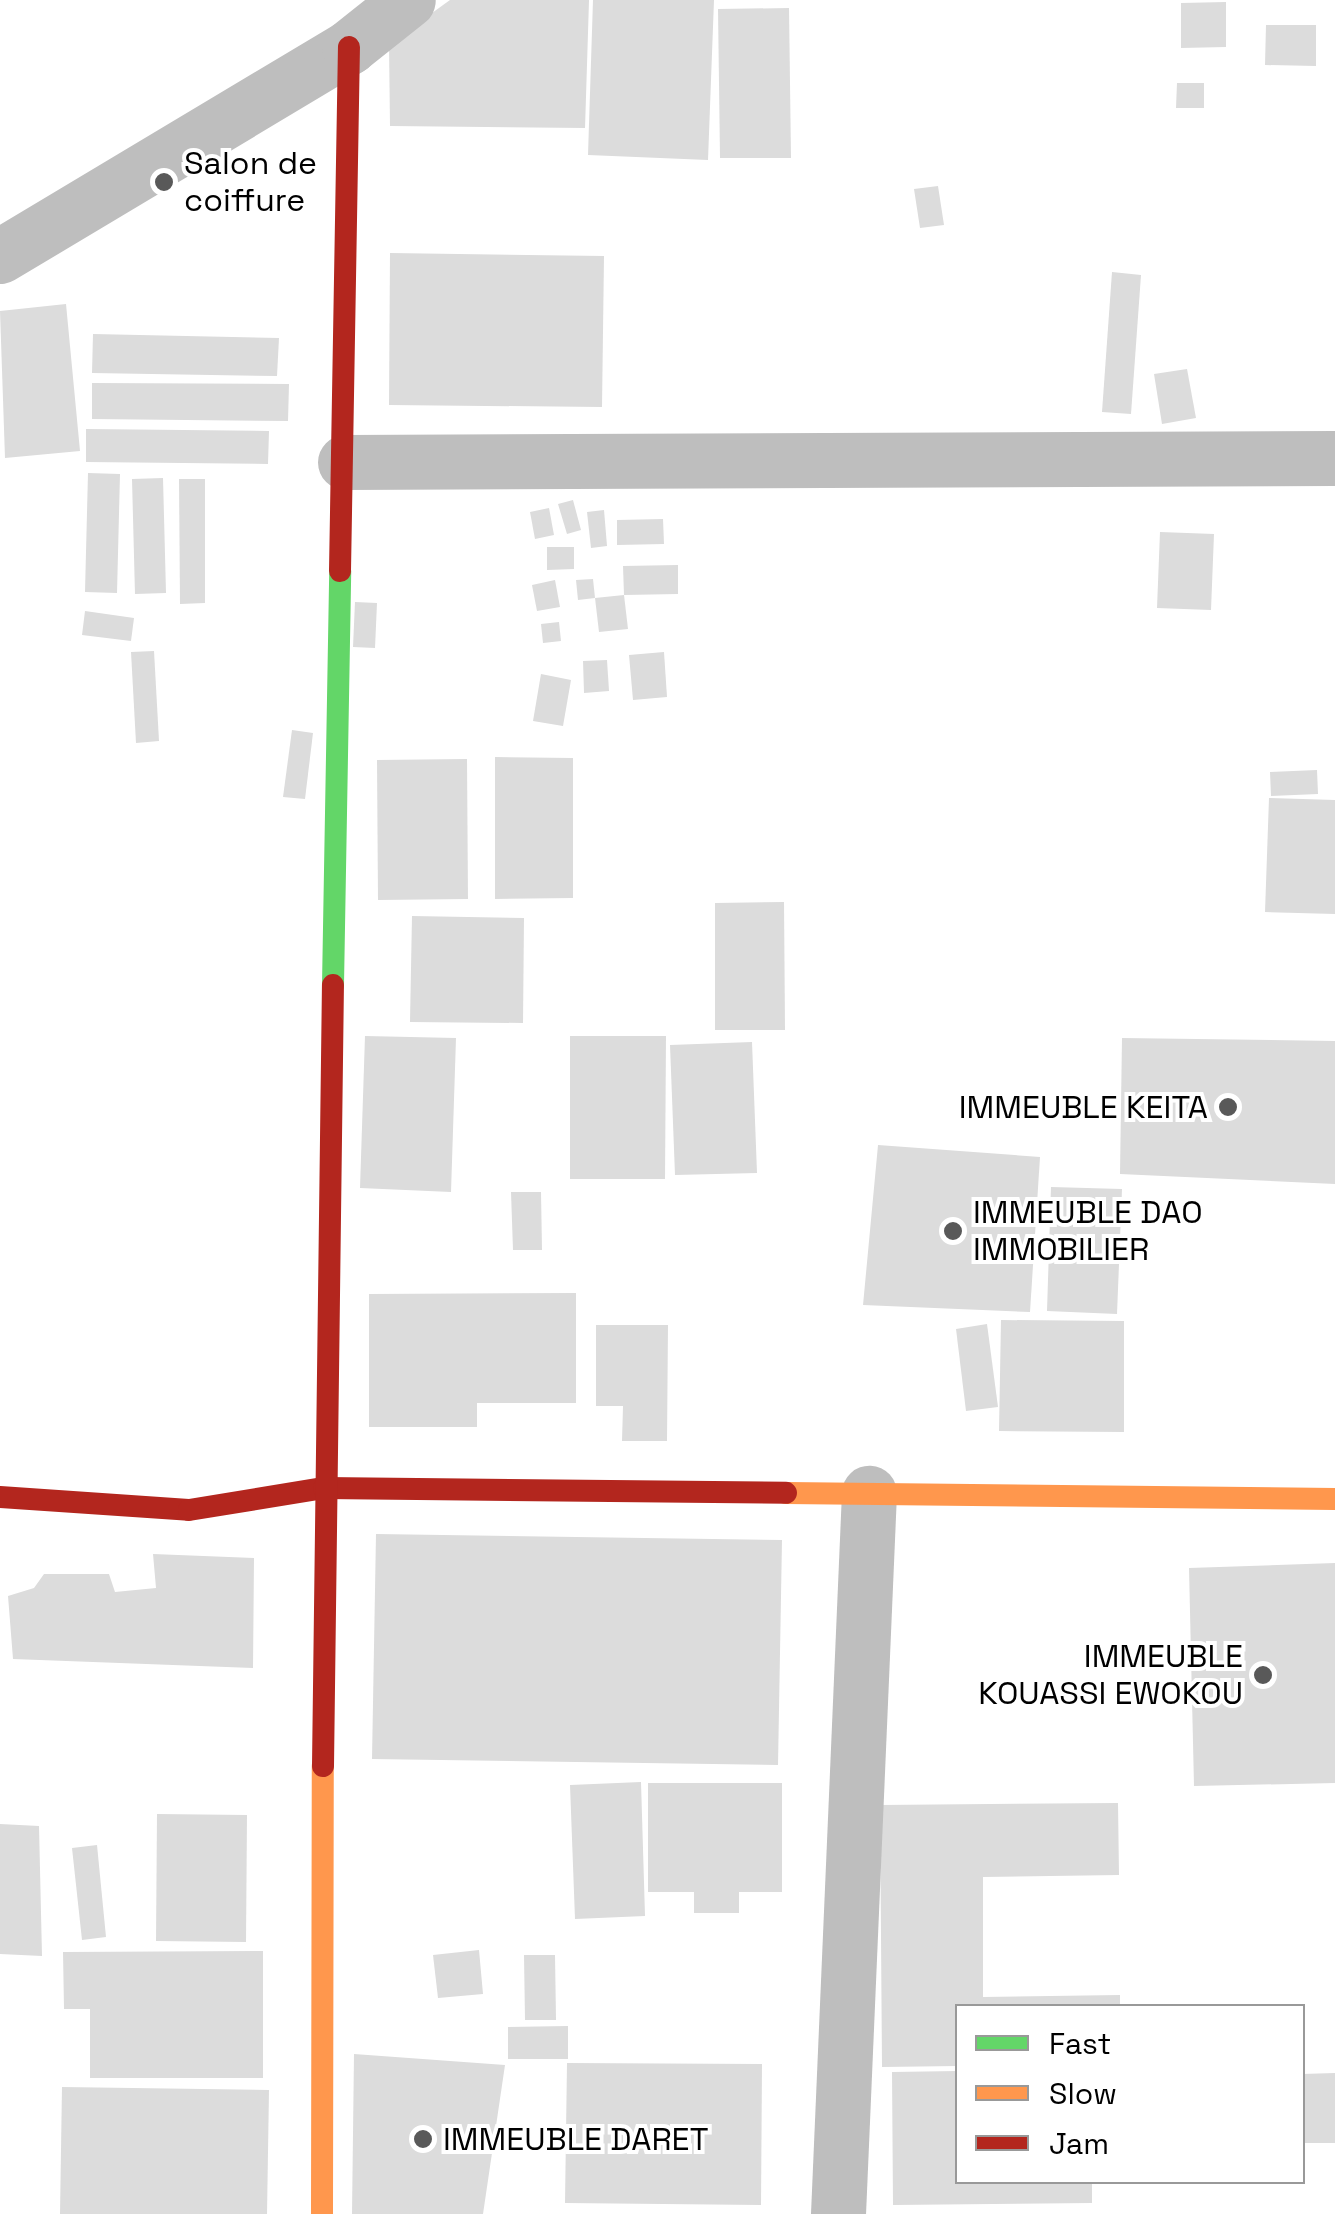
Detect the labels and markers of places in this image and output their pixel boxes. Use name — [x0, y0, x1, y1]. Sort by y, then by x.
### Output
place label: Salon de coiffure — [184, 145, 317, 220]
marker: Salon de coiffure — [153, 171, 175, 193]
place label: IMMEUBLE KEITA — [959, 1088, 1208, 1126]
marker: IMMEUBLE KEITA — [1217, 1096, 1239, 1118]
place label: IMMEUBLE DAO IMMOBILIER — [973, 1194, 1203, 1269]
marker: IMMEUBLE DAO IMMOBILIER — [942, 1220, 964, 1242]
place label: IMMEUBLE KOUASSI EWOKOU — [978, 1638, 1243, 1713]
marker: IMMEUBLE KOUASSI EWOKOU — [1252, 1664, 1274, 1686]
place label: IMMEUBLE DARET — [443, 2120, 708, 2158]
marker: IMMEUBLE DARET — [412, 2128, 434, 2150]

